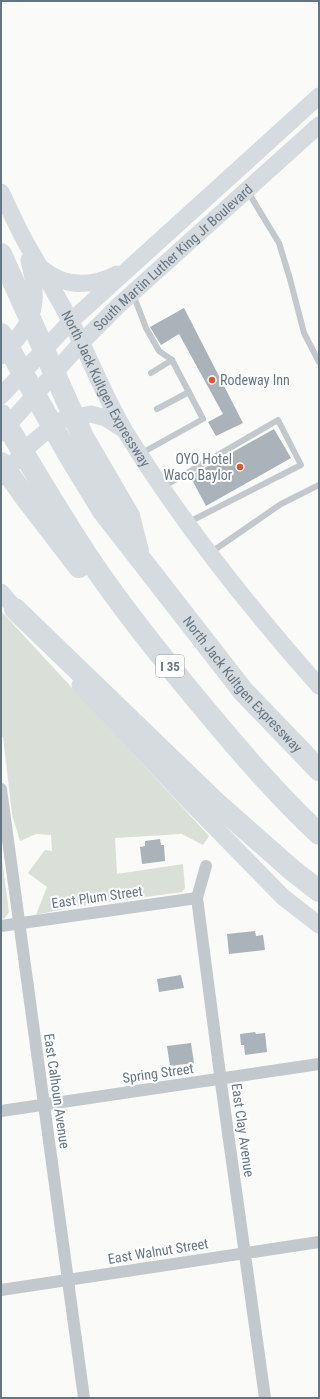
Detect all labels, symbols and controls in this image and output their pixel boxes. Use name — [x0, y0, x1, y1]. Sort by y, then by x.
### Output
street label: South Martin Luther King Jr Boulevard — [90, 181, 256, 334]
street label: North Jack Kultgen Expressway — [58, 308, 154, 470]
place label: Rodeway Inn — [220, 372, 290, 388]
marker: Rodeway Inn — [207, 375, 217, 385]
place label: OYO Hotel Waco Baylor — [164, 451, 232, 483]
marker: OYO Hotel Waco Baylor — [235, 462, 245, 472]
street label: North Jack Kultgen Expressway — [180, 613, 306, 756]
road number: I 35 — [156, 655, 184, 677]
street label: East Plum Street — [50, 883, 144, 911]
street label: East Calhoun Avenue — [41, 1032, 73, 1150]
street label: Spring Street — [122, 1060, 194, 1086]
street label: East Clay Avenue — [229, 1082, 258, 1178]
street label: East Walnut Street — [107, 1235, 209, 1267]

